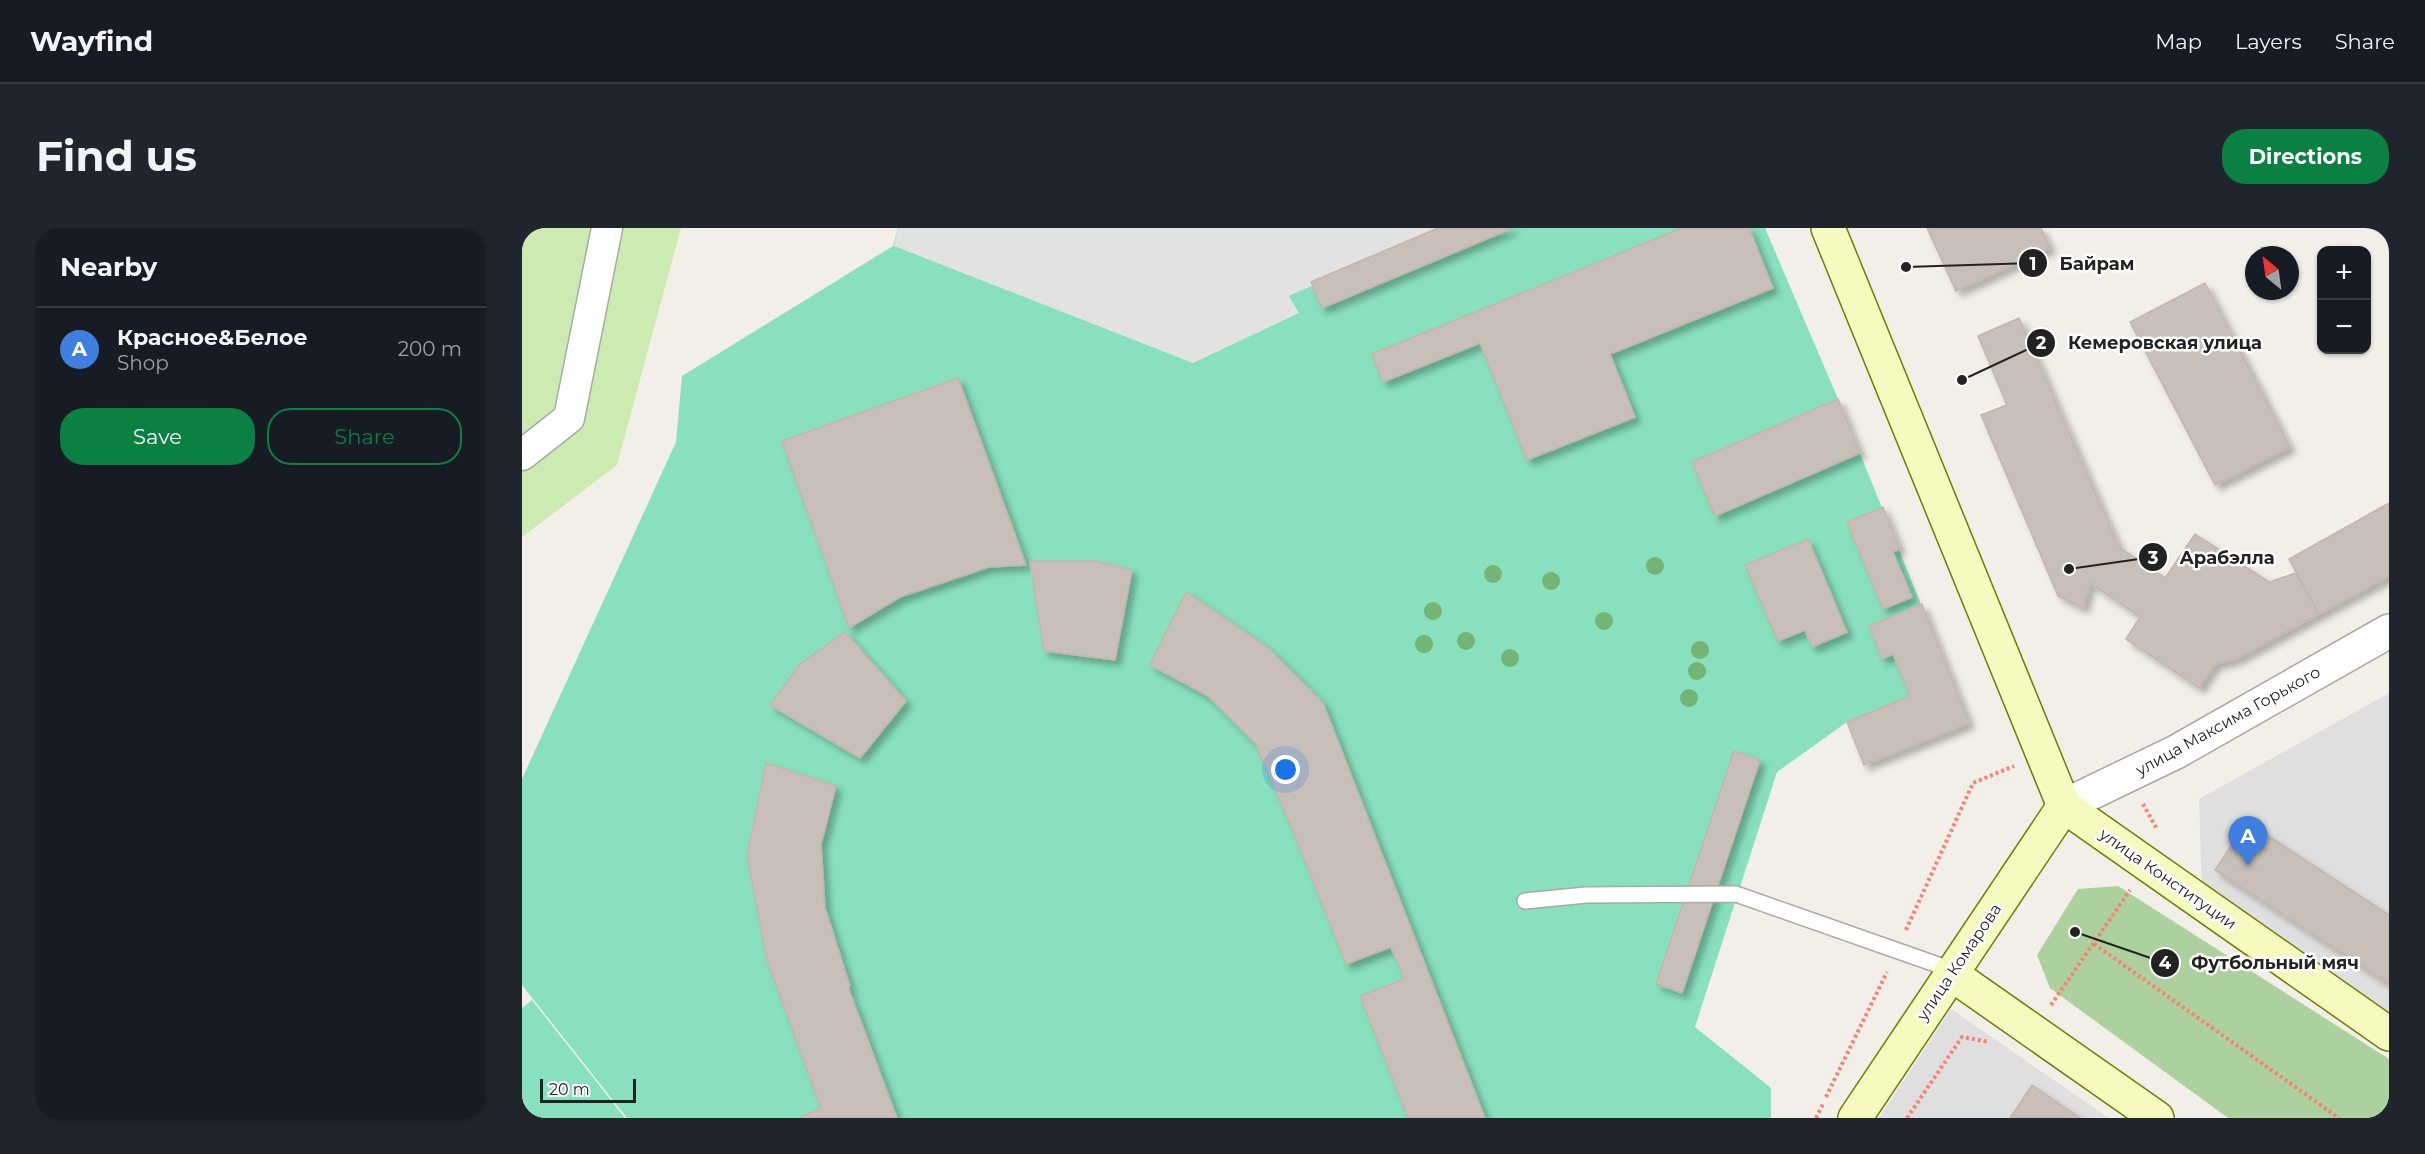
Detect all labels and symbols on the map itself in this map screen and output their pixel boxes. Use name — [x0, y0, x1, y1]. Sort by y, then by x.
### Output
callout: Байрам — [2018, 245, 2146, 281]
north arrow — [2245, 246, 2299, 300]
text: 1 — [2029, 253, 2037, 275]
text: Байрам — [2060, 253, 2134, 275]
callout: Кемеровская улица — [2026, 325, 2274, 361]
text: 2 — [2036, 332, 2047, 354]
text: Кемеровская улица — [2068, 332, 2262, 354]
callout: Арабэлла — [2138, 539, 2287, 575]
text: 3 — [2147, 547, 2159, 569]
text: Арабэлла — [2179, 547, 2275, 569]
street label: улица Максима Горького — [2132, 662, 2324, 780]
your location — [1271, 755, 1300, 784]
pin: A — [2228, 816, 2268, 866]
street label: улица Конституции — [2095, 824, 2240, 933]
street label: улица Комарова — [1912, 900, 2005, 1025]
callout: Футбольный мяч — [2150, 945, 2371, 981]
text: 4 — [2159, 952, 2172, 974]
text: Футбольный мяч — [2191, 952, 2359, 974]
scale bar — [540, 1076, 636, 1104]

